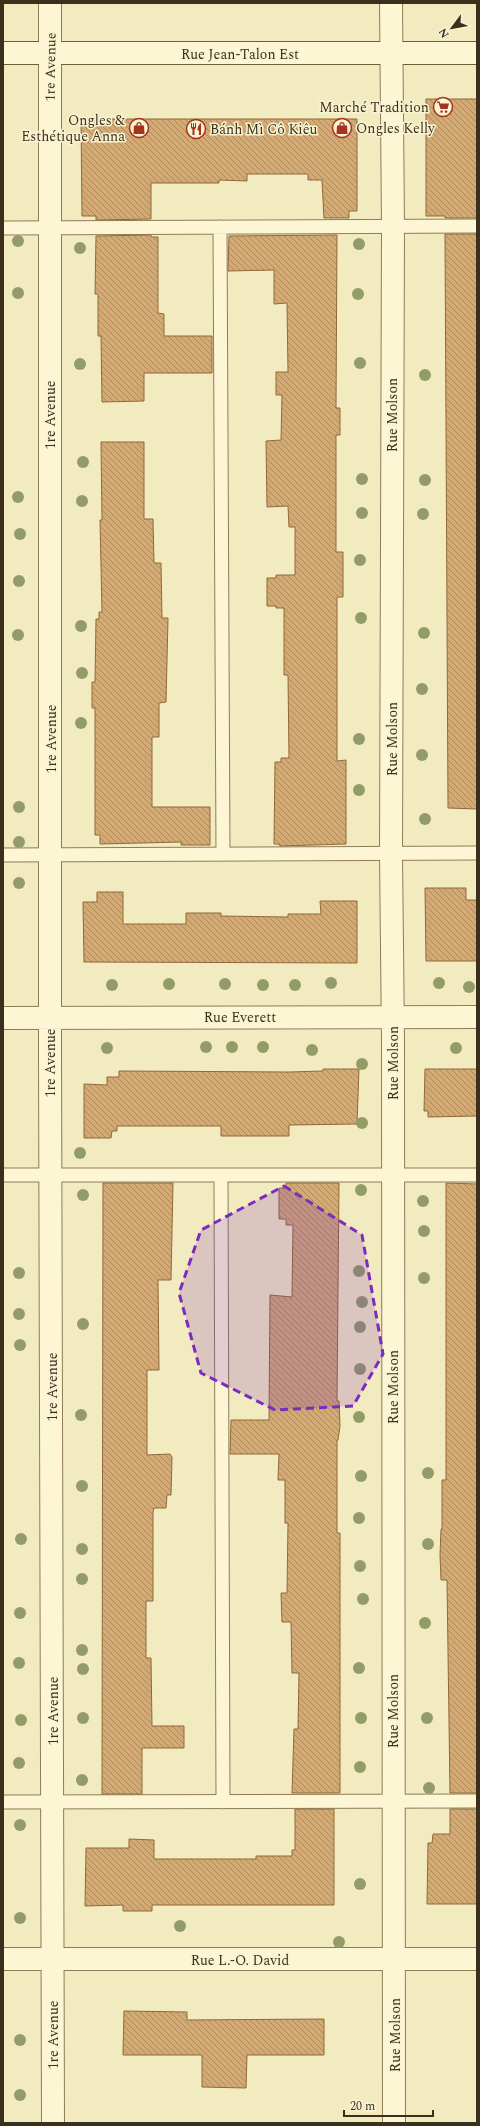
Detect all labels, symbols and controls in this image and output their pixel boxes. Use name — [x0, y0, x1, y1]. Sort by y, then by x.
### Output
north arrow — [432, 8, 472, 48]
text: N — [434, 25, 454, 41]
street label: 1re Avenue — [39, 32, 62, 102]
street label: Rue Jean-Talon Est — [181, 44, 299, 65]
supermarket icon: Marché Tradition — [432, 96, 454, 118]
place label: Marché Tradition — [319, 97, 429, 118]
place label: Ongles & Esthétique Anna — [21, 110, 125, 147]
shop icon: Ongles & Esthétique Anna — [128, 117, 150, 139]
shop icon: Ongles Kelly — [331, 117, 353, 139]
restaurant icon: Bánh Mì Cô Kiêu — [185, 118, 207, 140]
place label: Ongles Kelly — [356, 118, 436, 139]
place label: Bánh Mì Cô Kiêu — [210, 119, 317, 140]
street label: Rue Molson — [382, 378, 403, 452]
street label: 1re Avenue — [40, 380, 61, 450]
street label: Rue Molson — [382, 702, 403, 776]
street label: 1re Avenue — [41, 704, 62, 774]
street label: Rue Everett — [204, 1007, 276, 1028]
street label: Rue Molson — [383, 1026, 404, 1100]
street label: 1re Avenue — [40, 1028, 61, 1098]
street label: Rue Molson — [383, 1350, 404, 1424]
street label: 1re Avenue — [42, 1352, 63, 1422]
street label: Rue Molson — [383, 1674, 404, 1748]
street label: 1re Avenue — [43, 1676, 64, 1746]
street label: Rue L.-O. David — [191, 1950, 289, 1971]
street label: Rue Molson — [385, 1998, 406, 2072]
street label: 1re Avenue — [43, 2000, 64, 2070]
scale bar — [344, 2092, 433, 2118]
text: 20 m — [350, 2097, 375, 2116]

